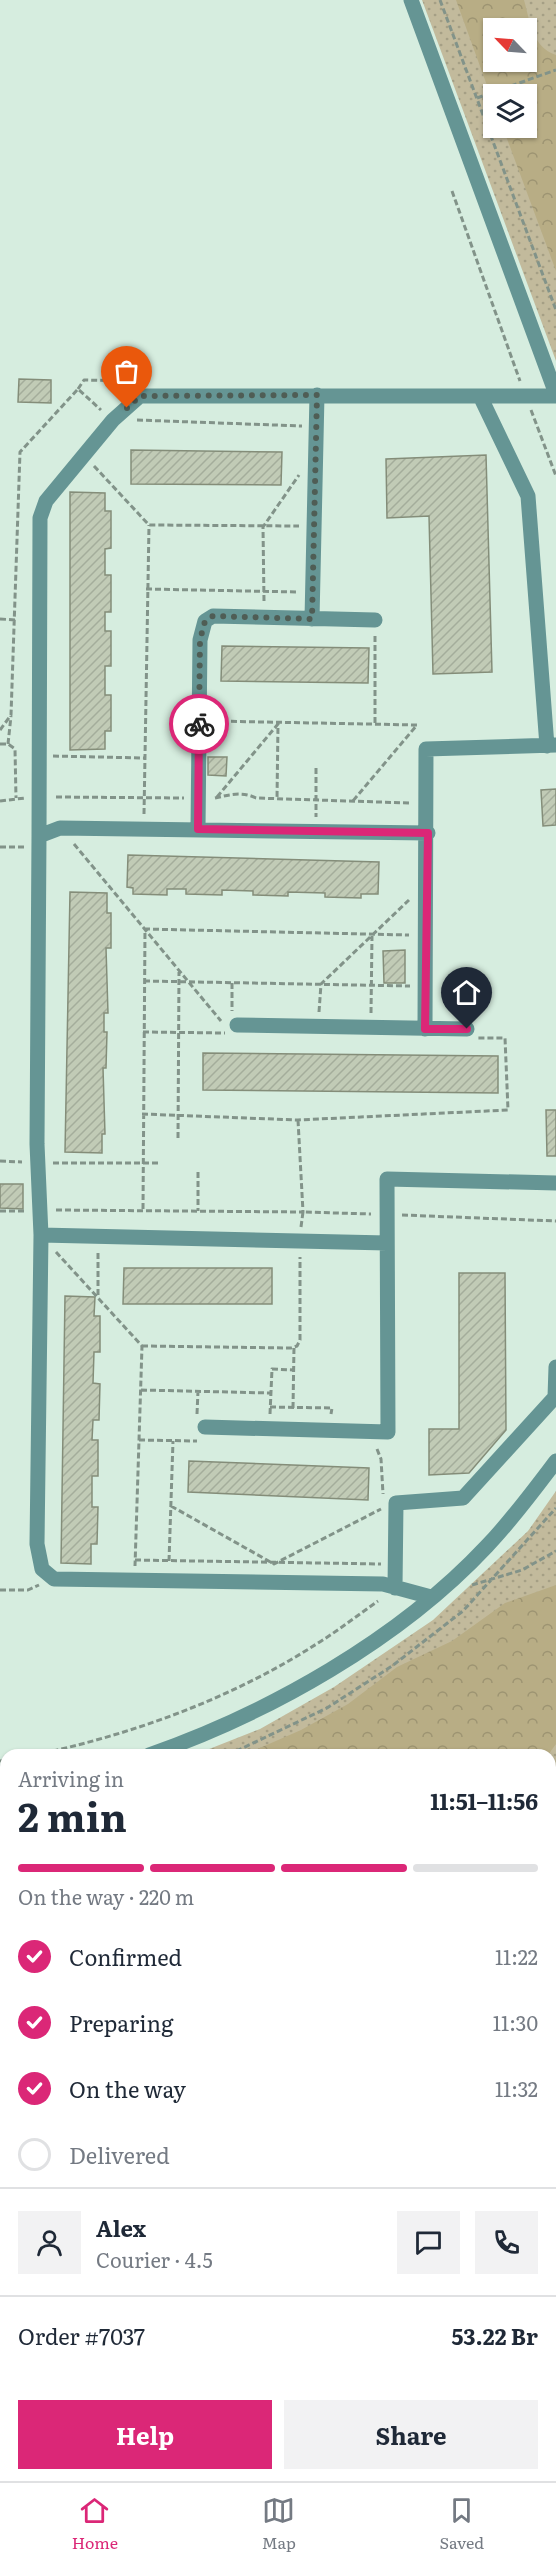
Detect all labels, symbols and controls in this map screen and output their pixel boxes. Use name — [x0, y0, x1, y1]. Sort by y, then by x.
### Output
north arrow — [483, 18, 537, 72]
map controls — [483, 18, 537, 138]
button: layers — [483, 84, 537, 138]
pin — [101, 346, 152, 408]
icon: bag — [110, 355, 143, 388]
courier — [169, 694, 229, 754]
icon: bike — [183, 708, 216, 741]
pin — [441, 967, 492, 1029]
icon: home — [450, 976, 483, 1009]
text: Arriving in — [18, 1763, 124, 1793]
text: 11:51–11:56 — [430, 1784, 538, 1817]
text: 2 min — [18, 1786, 127, 1844]
text: On the way · 220 m — [18, 1881, 194, 1911]
icon: check — [18, 1940, 51, 1973]
text: Confirmed — [69, 1940, 182, 1973]
text: 11:22 — [495, 1941, 538, 1971]
icon: check — [18, 2006, 51, 2039]
text: Preparing — [69, 2006, 173, 2039]
text: 11:30 — [493, 2007, 538, 2037]
icon: check — [18, 2072, 51, 2105]
text: On the way — [69, 2072, 186, 2105]
text: 11:32 — [495, 2073, 538, 2103]
text: Delivered — [69, 2138, 170, 2171]
button: person — [18, 2211, 81, 2274]
text: Alex — [96, 2211, 146, 2244]
button: chat — [397, 2211, 460, 2274]
button: phone — [475, 2211, 538, 2274]
text: Courier · 4.5 — [96, 2244, 213, 2274]
text: Order #7037 — [18, 2319, 145, 2352]
text: 53.22 Br — [452, 2319, 538, 2352]
button: Help — [18, 2400, 272, 2469]
button: Share — [284, 2400, 538, 2469]
tab: Home — [72, 2494, 118, 2554]
tab: Map — [262, 2494, 296, 2554]
tab: Saved — [440, 2494, 484, 2554]

